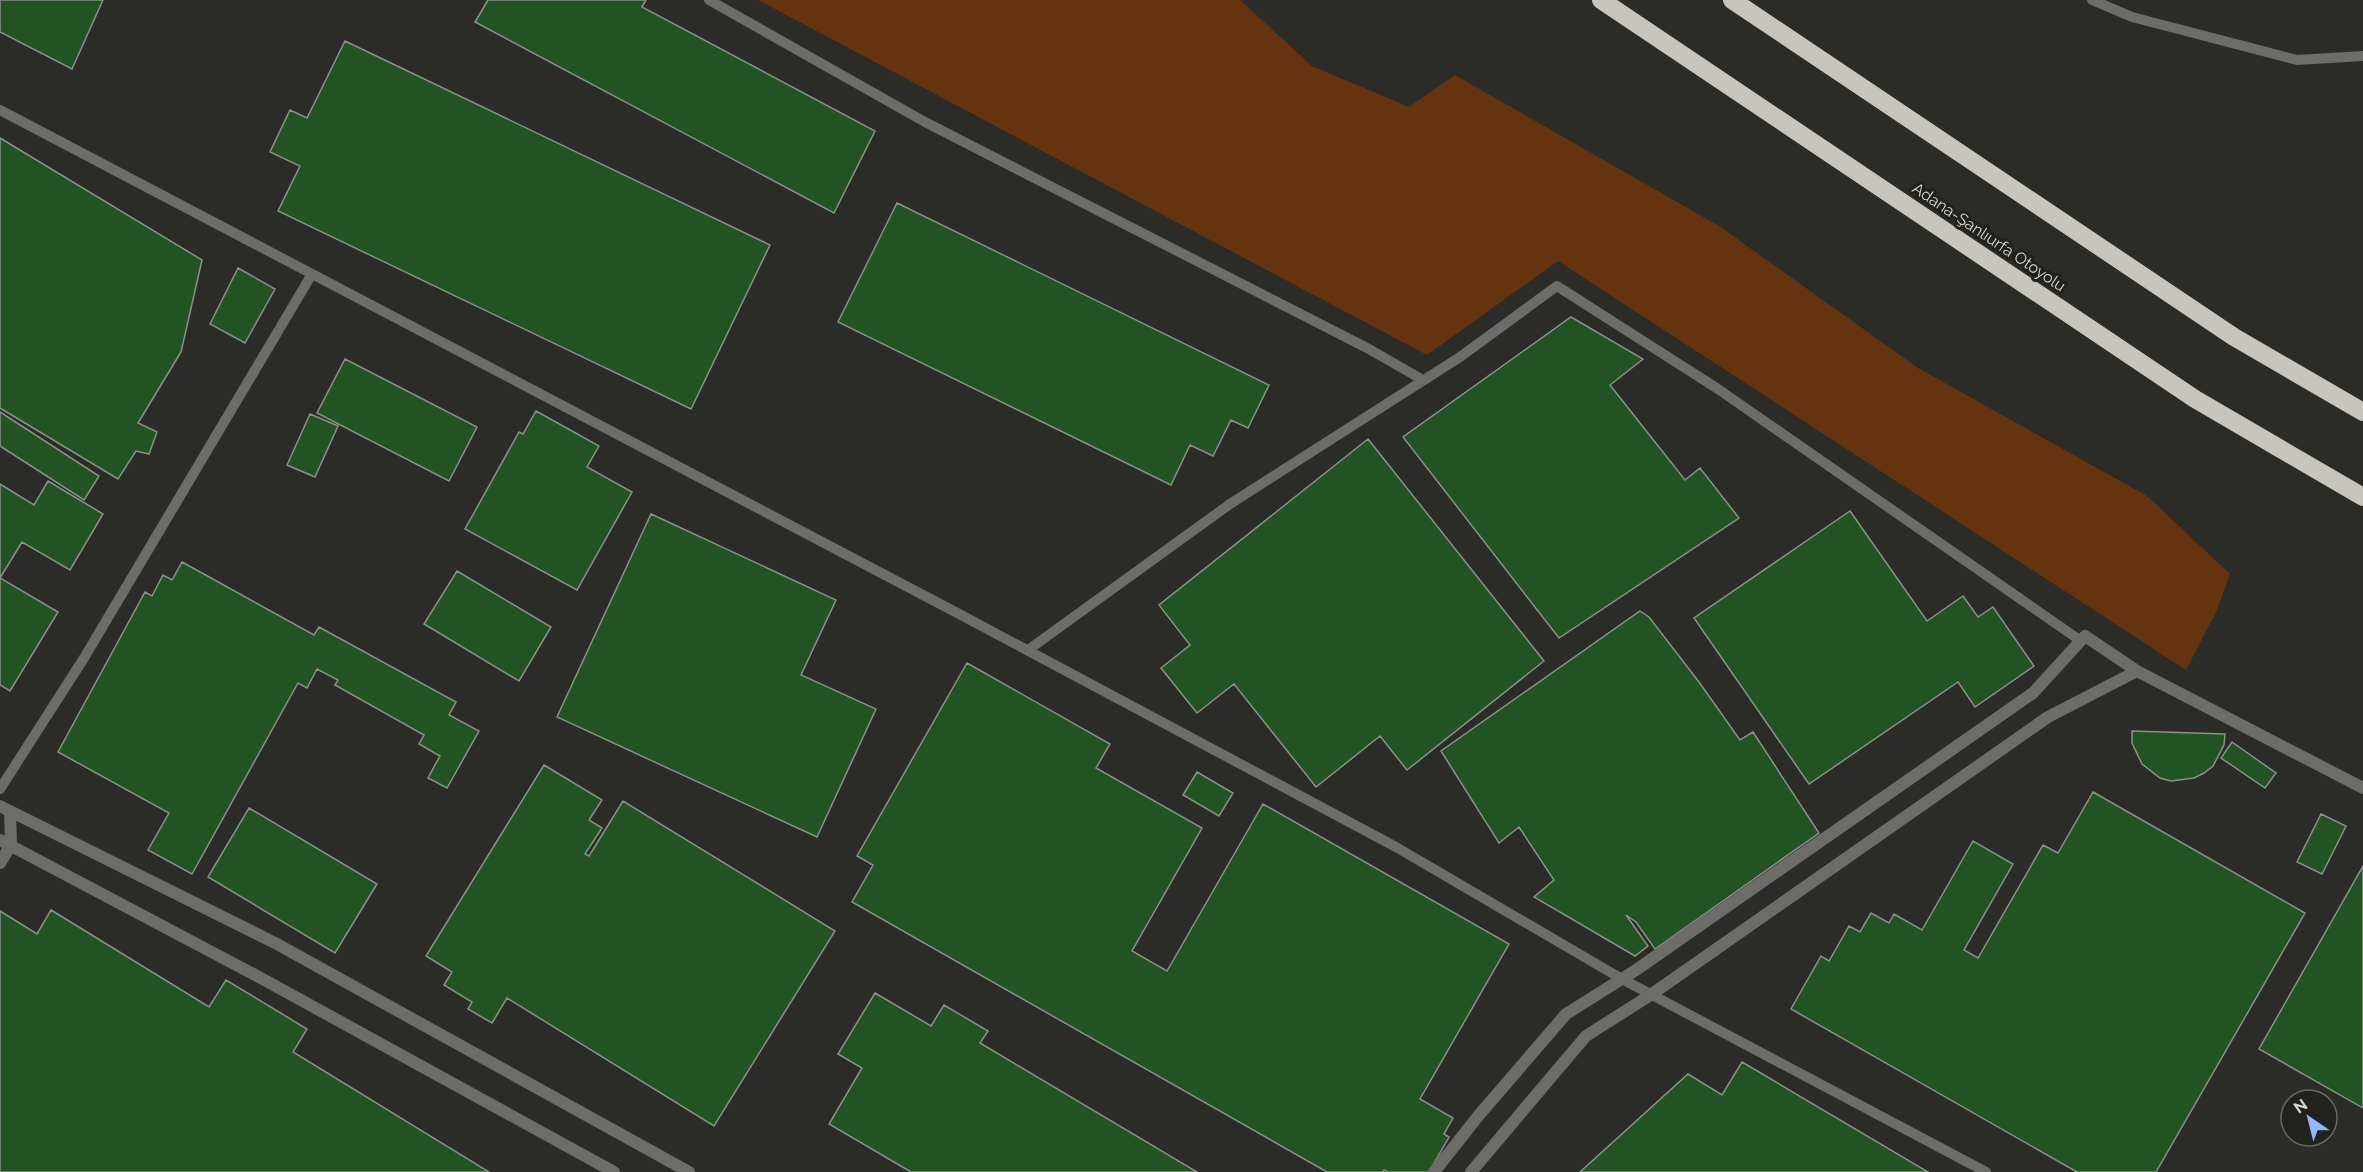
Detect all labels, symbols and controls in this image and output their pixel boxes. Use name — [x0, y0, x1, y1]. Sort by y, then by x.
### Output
street label: Adana-Şanlıurfa Otoyolu — [1909, 179, 2069, 295]
north arrow — [2279, 1088, 2339, 1148]
text: N — [2290, 1095, 2311, 1117]

